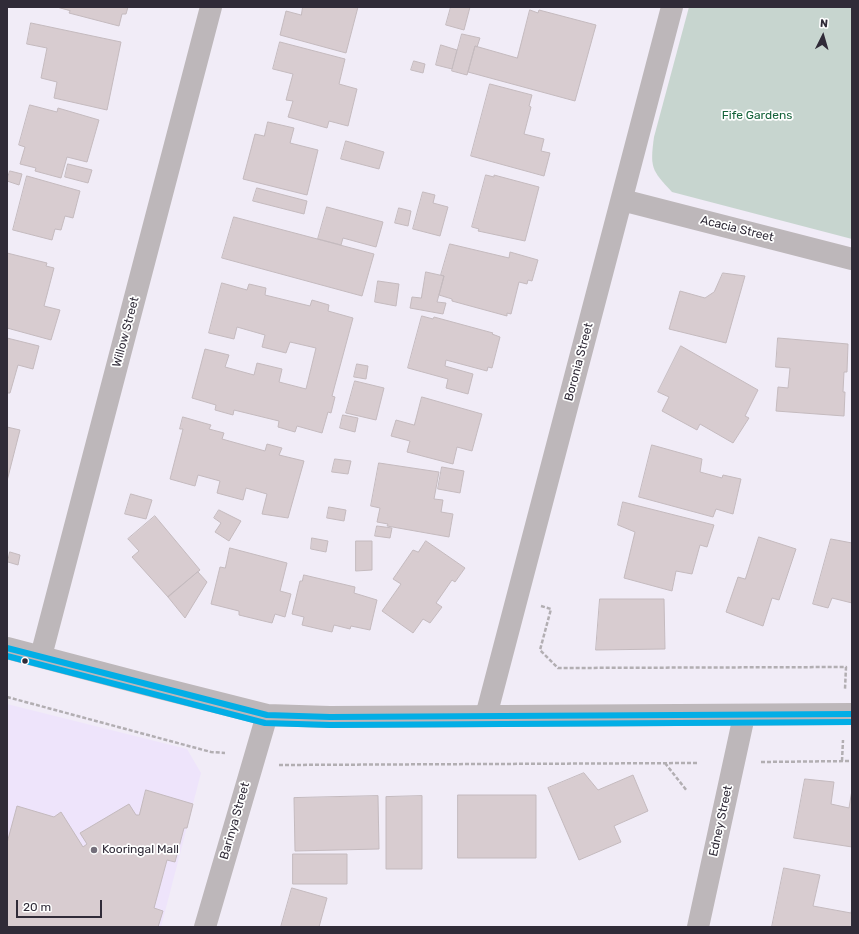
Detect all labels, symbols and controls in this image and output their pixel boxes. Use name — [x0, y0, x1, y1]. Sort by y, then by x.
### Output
north arrow — [803, 16, 843, 56]
text: N — [820, 17, 829, 30]
park label: Fife Gardens — [722, 109, 792, 123]
street label: Acacia Street — [699, 213, 775, 245]
street label: Willow Street — [110, 295, 142, 369]
street label: Boronia Street — [562, 321, 596, 403]
unlabelled marker — [20, 656, 30, 666]
street label: Barinya Street — [217, 781, 253, 861]
street label: Edney Street — [706, 784, 736, 858]
place label: Kooringal Mall — [102, 843, 179, 857]
marker: Kooringal Mall — [89, 845, 99, 855]
scale bar — [18, 892, 104, 918]
text: 20 m — [23, 900, 51, 914]

